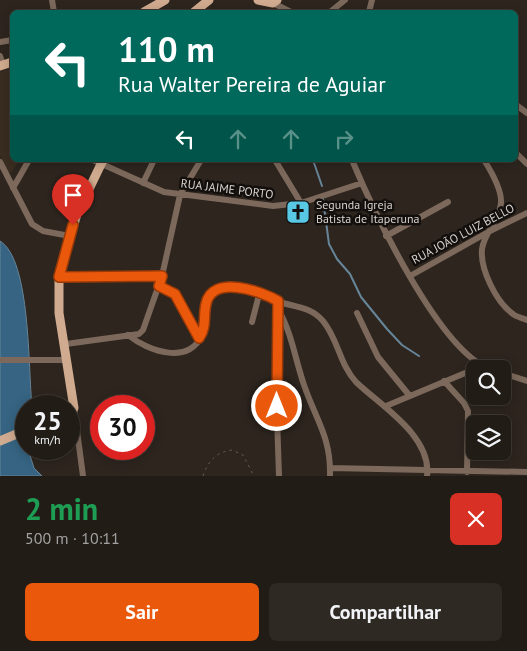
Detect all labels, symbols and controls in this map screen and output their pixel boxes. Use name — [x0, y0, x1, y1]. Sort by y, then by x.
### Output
text: 110 m — [118, 26, 215, 72]
icon: left — [35, 30, 100, 95]
text: Rua Walter Pereira de Aguiar — [118, 70, 386, 98]
icon: left — [171, 125, 199, 153]
icon: ahead — [224, 125, 252, 153]
icon: ahead — [277, 125, 305, 153]
icon: right — [330, 125, 358, 153]
pin — [52, 174, 94, 225]
street label: RUA JAIME PORTO — [180, 175, 274, 202]
icon: arrive — [59, 181, 87, 209]
place label: Segunda Igreja Batista de Itaperuna — [316, 197, 419, 226]
church icon: Segunda Igreja Batista de Itaperuna — [285, 199, 311, 225]
street label: RUA JOÃO LUIZ BELLO — [409, 200, 517, 267]
map controls — [466, 360, 511, 460]
button: search — [466, 360, 511, 405]
position arrow — [250, 379, 302, 431]
speed limit sign: 30 — [90, 395, 155, 460]
text: 25 — [33, 405, 62, 437]
button: layers — [466, 415, 511, 460]
text: km/h — [34, 432, 61, 447]
text: 2 min — [25, 489, 98, 528]
button: close — [450, 493, 502, 545]
text: 500 m · 10:11 — [25, 528, 120, 548]
button: Sair — [25, 583, 259, 641]
button: Compartilhar — [269, 583, 502, 641]

